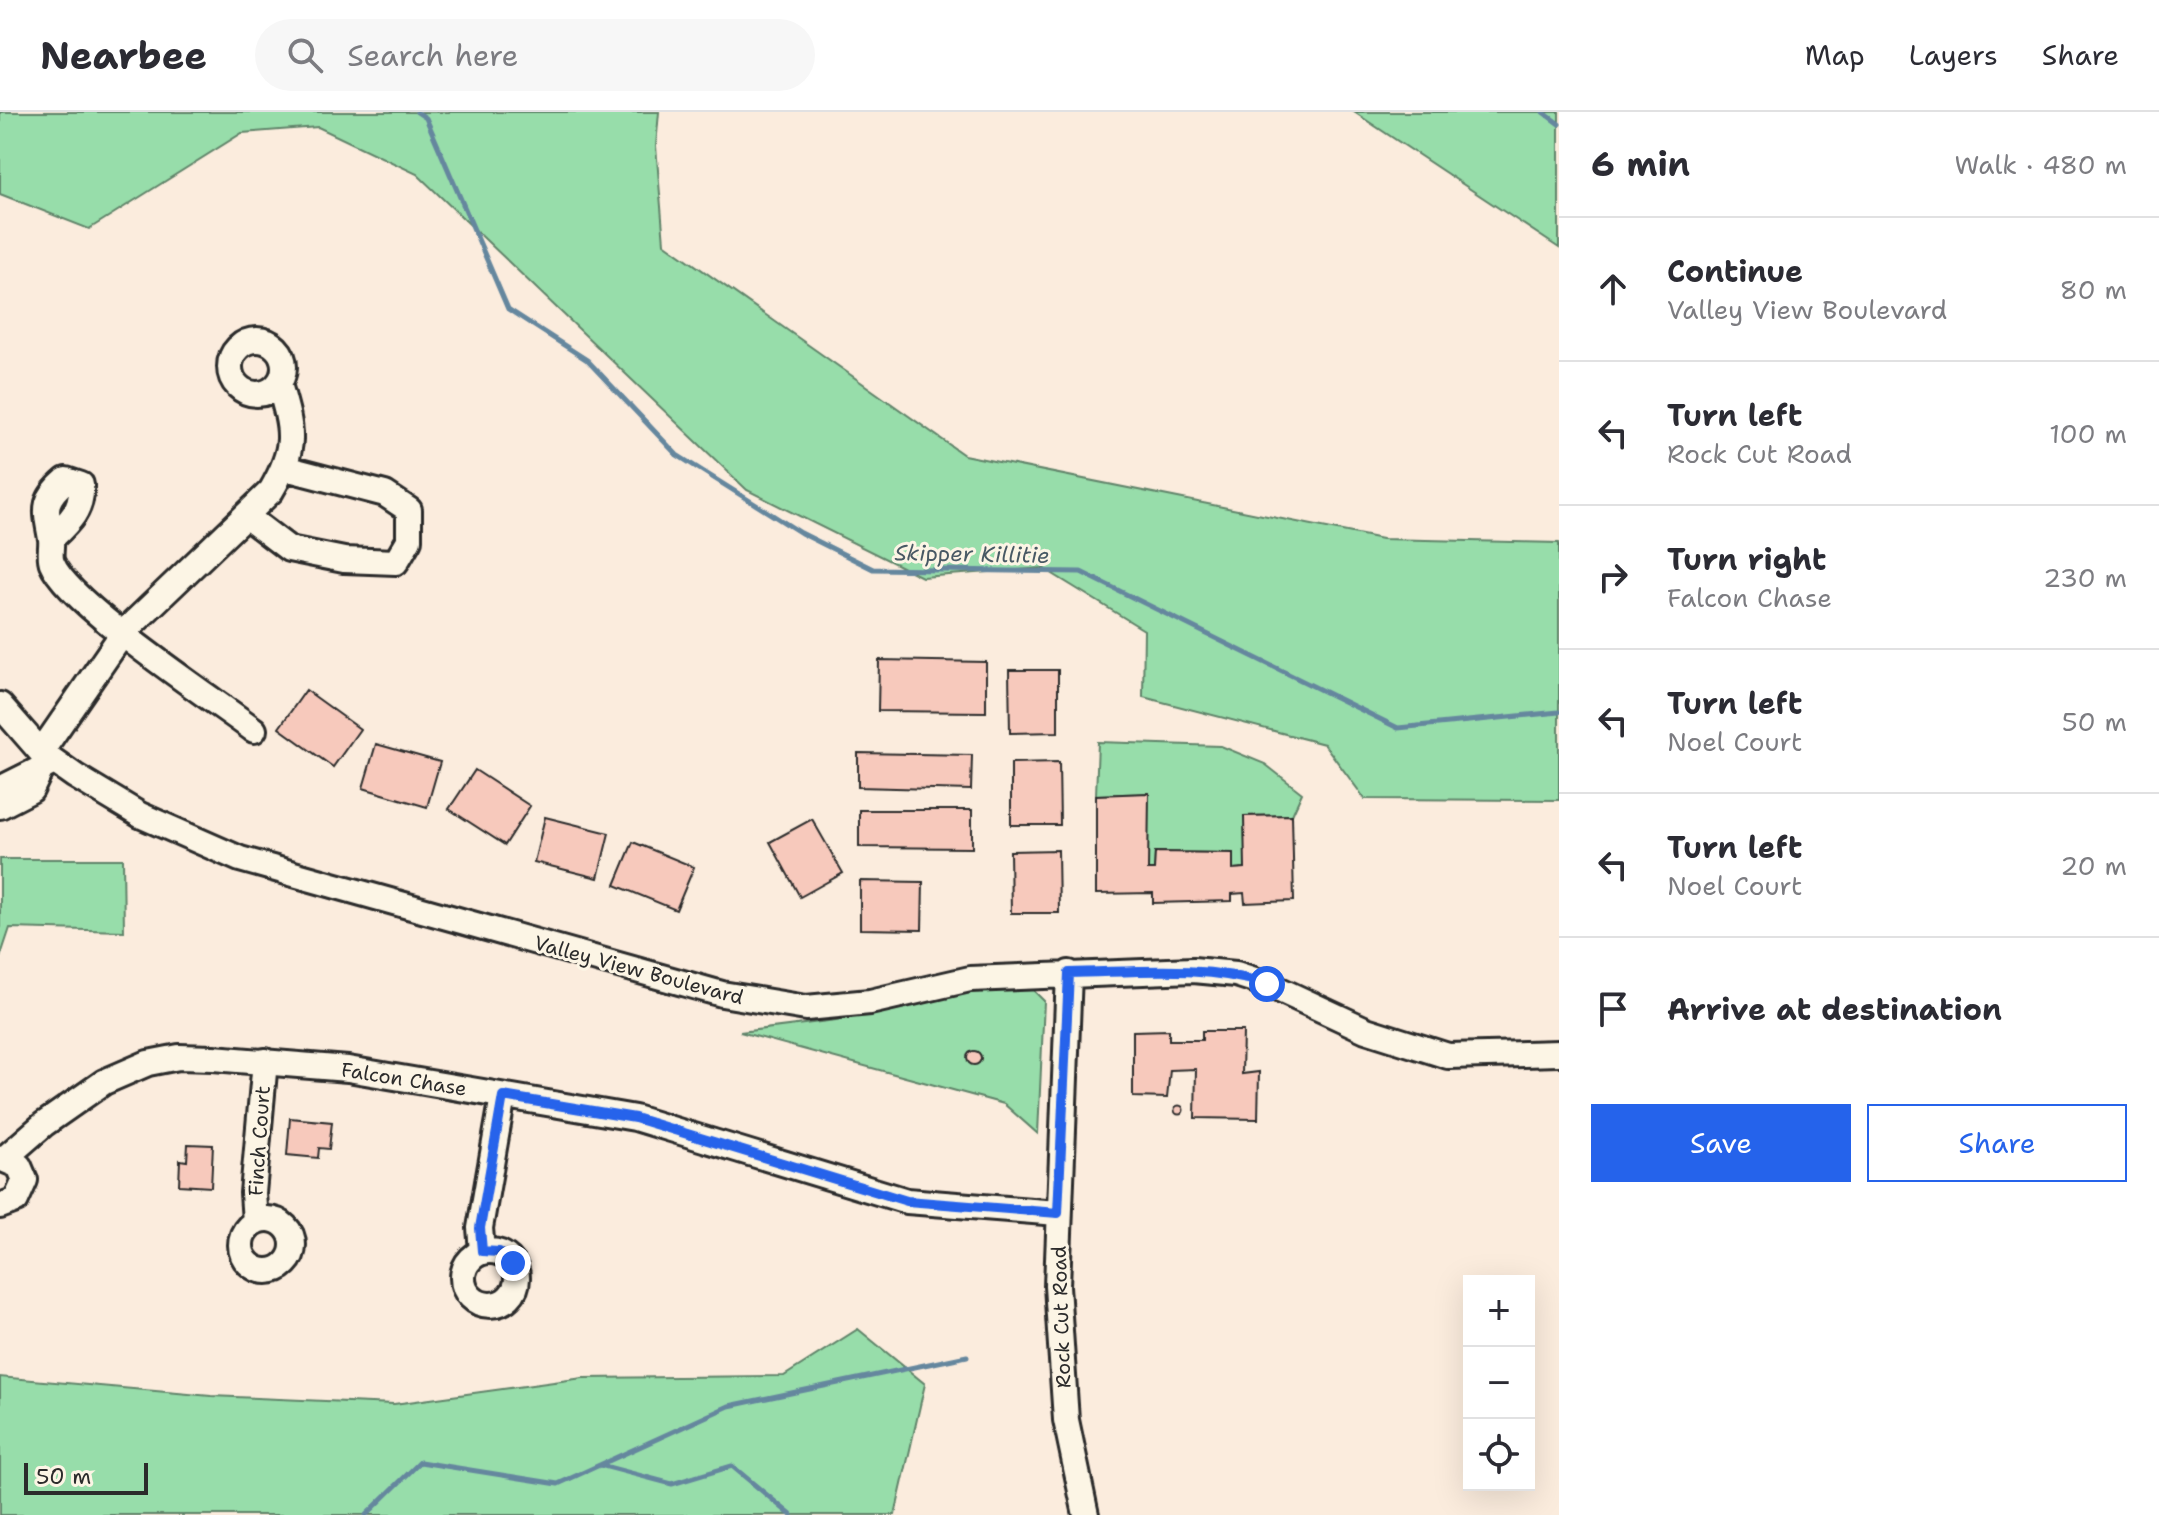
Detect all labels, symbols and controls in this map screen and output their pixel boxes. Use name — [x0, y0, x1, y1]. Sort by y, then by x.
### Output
search box — [255, 19, 815, 91]
text: Nearbee — [40, 30, 207, 81]
icon: search — [283, 33, 327, 77]
text: Search here — [347, 35, 519, 76]
text: Map — [1805, 36, 1865, 74]
text: Layers — [1909, 36, 1998, 74]
text: Share — [2042, 36, 2119, 74]
text: 6 min — [1591, 141, 1690, 187]
text: Walk · 480 m — [1954, 147, 2127, 182]
text: Continue — [1667, 251, 1803, 292]
icon: ahead — [1591, 267, 1635, 311]
text: 80 m — [2060, 272, 2127, 307]
text: Valley View Boulevard — [1667, 292, 1947, 327]
text: Turn left — [1667, 395, 1802, 436]
icon: left — [1591, 411, 1635, 455]
text: 100 m — [2049, 416, 2127, 451]
text: Rock Cut Road — [1667, 436, 1852, 471]
water label: Skipper Killitie — [894, 538, 1050, 570]
text: Turn right — [1667, 539, 1826, 580]
icon: right — [1591, 555, 1635, 599]
text: 230 m — [2043, 560, 2127, 595]
text: Falcon Chase — [1667, 580, 1832, 615]
text: Turn left — [1667, 683, 1802, 724]
icon: left — [1591, 699, 1635, 743]
text: 50 m — [2062, 704, 2127, 739]
text: Noel Court — [1667, 724, 1802, 759]
text: Turn left — [1667, 827, 1802, 868]
icon: left — [1591, 843, 1635, 887]
text: 20 m — [2060, 848, 2127, 883]
text: Noel Court — [1667, 868, 1802, 903]
street label: Valley View Boulevard — [532, 930, 747, 1011]
route start — [1249, 966, 1285, 1002]
icon: arrive — [1591, 987, 1635, 1031]
text: Arrive at destination — [1667, 989, 2002, 1030]
street label: Falcon Chase — [339, 1056, 469, 1102]
street label: Finch Court — [242, 1085, 276, 1197]
button: Save — [1591, 1104, 1851, 1182]
button: Share — [1867, 1104, 2127, 1182]
route end — [495, 1245, 531, 1281]
street label: Rock Cut Road — [1046, 1245, 1076, 1389]
map controls — [1463, 1275, 1535, 1491]
button: + — [1463, 1275, 1535, 1347]
button: − — [1463, 1347, 1535, 1419]
button: locate — [1463, 1419, 1535, 1491]
scale bar — [24, 1459, 148, 1495]
text: 50 m — [36, 1462, 91, 1491]

